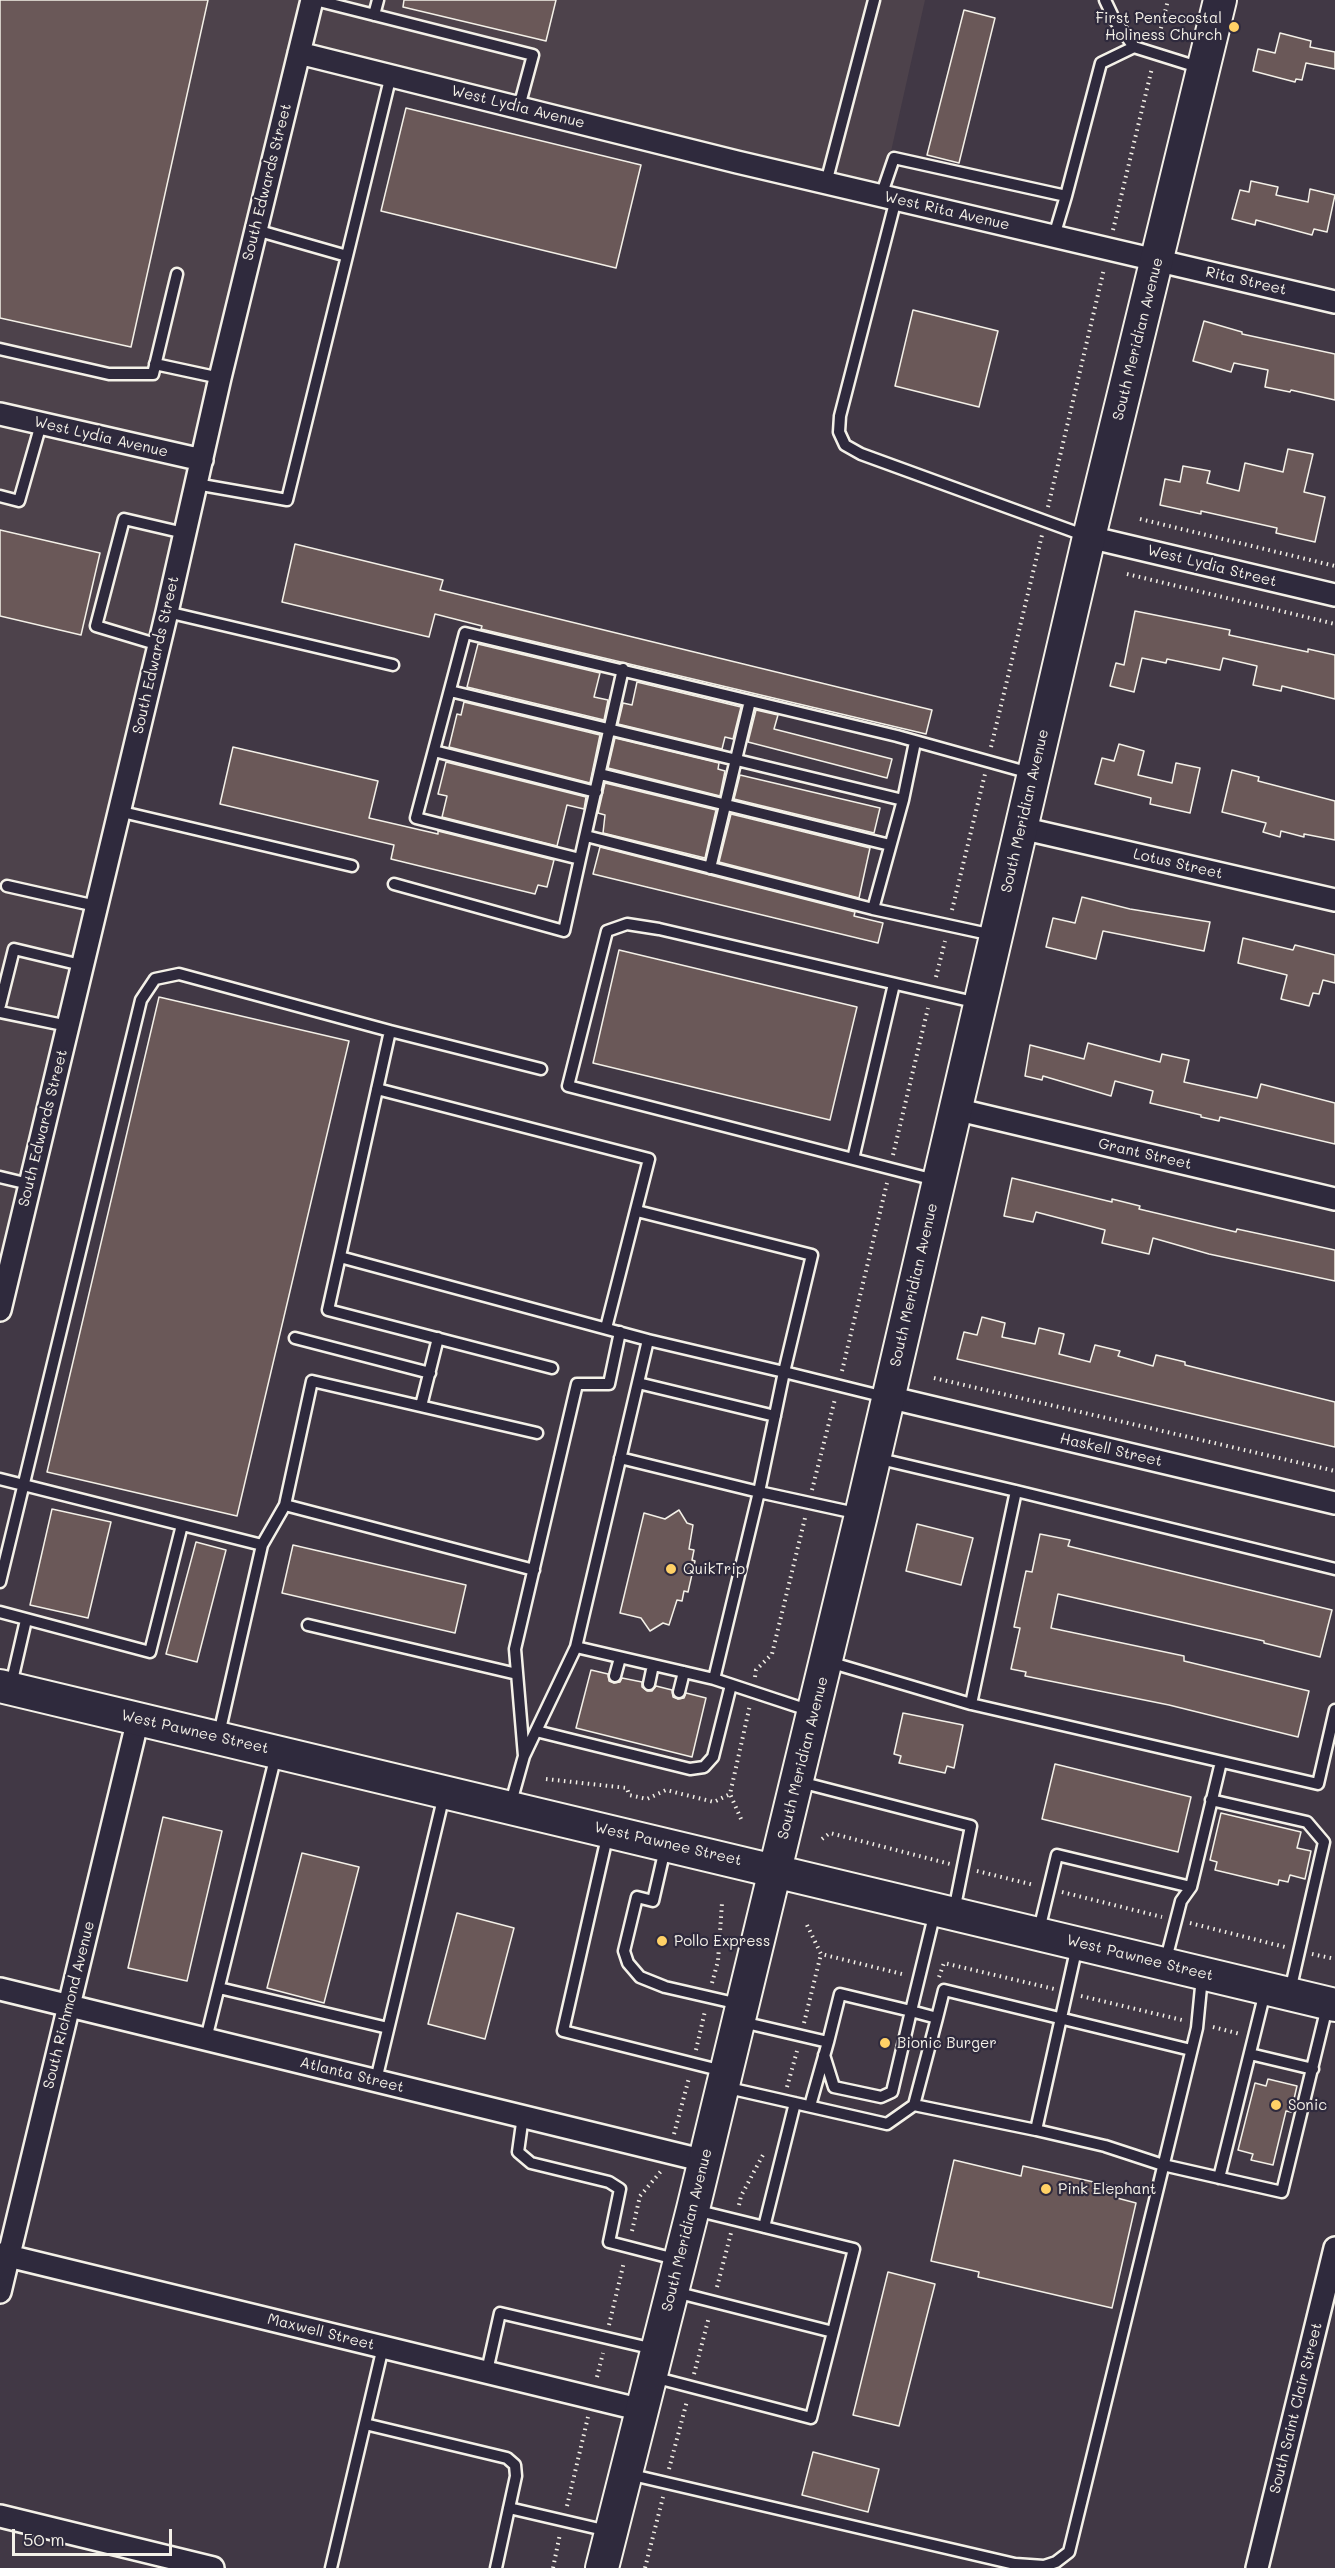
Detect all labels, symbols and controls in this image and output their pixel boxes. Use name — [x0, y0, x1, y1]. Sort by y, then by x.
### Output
place label: First Pentecostal Holiness Church — [1095, 9, 1222, 44]
marker: First Pentecostal Holiness Church — [1227, 20, 1241, 34]
street label: West Lydia Avenue — [449, 82, 587, 132]
street label: South Edwards Street — [239, 102, 295, 262]
street label: West Rita Avenue — [883, 188, 1011, 234]
street label: South Meridian Avenue — [1109, 256, 1167, 422]
street label: Rita Street — [1204, 263, 1288, 299]
street label: West Lydia Avenue — [32, 413, 170, 461]
street label: West Lydia Street — [1145, 541, 1279, 591]
street label: South Edwards Street — [129, 574, 183, 736]
street label: South Meridian Avenue — [997, 728, 1053, 894]
street label: Lotus Street — [1131, 845, 1225, 883]
street label: South Edwards Street — [15, 1048, 71, 1208]
street label: Grant Street — [1096, 1134, 1194, 1174]
street label: South Meridian Avenue — [886, 1202, 942, 1368]
street label: Haskell Street — [1058, 1429, 1164, 1471]
place label: QuikTrip — [683, 1560, 745, 1578]
marker: QuikTrip — [664, 1562, 678, 1576]
street label: South Meridian Avenue — [774, 1675, 832, 1841]
street label: West Pawnee Street — [120, 1706, 270, 1758]
street label: West Pawnee Street — [593, 1818, 743, 1870]
street label: South Richmond Avenue — [39, 1919, 99, 2091]
street label: West Pawnee Street — [1065, 1931, 1215, 1985]
place label: Pollo Express — [674, 1932, 770, 1950]
marker: Pollo Express — [655, 1934, 669, 1948]
place label: Bionic Burger — [897, 2034, 997, 2052]
marker: Bionic Burger — [878, 2036, 892, 2050]
street label: Atlanta Street — [298, 2053, 406, 2097]
place label: Sonic — [1288, 2096, 1327, 2114]
marker: Sonic — [1269, 2098, 1283, 2112]
street label: South Meridian Avenue — [658, 2147, 716, 2313]
place label: Pink Elephant — [1058, 2180, 1156, 2198]
marker: Pink Elephant — [1039, 2182, 1053, 2196]
street label: Maxwell Street — [265, 2310, 377, 2354]
street label: South Saint Clair Street — [1266, 2320, 1326, 2496]
scale bar — [15, 2517, 176, 2555]
text: 50 m — [23, 2527, 65, 2551]

